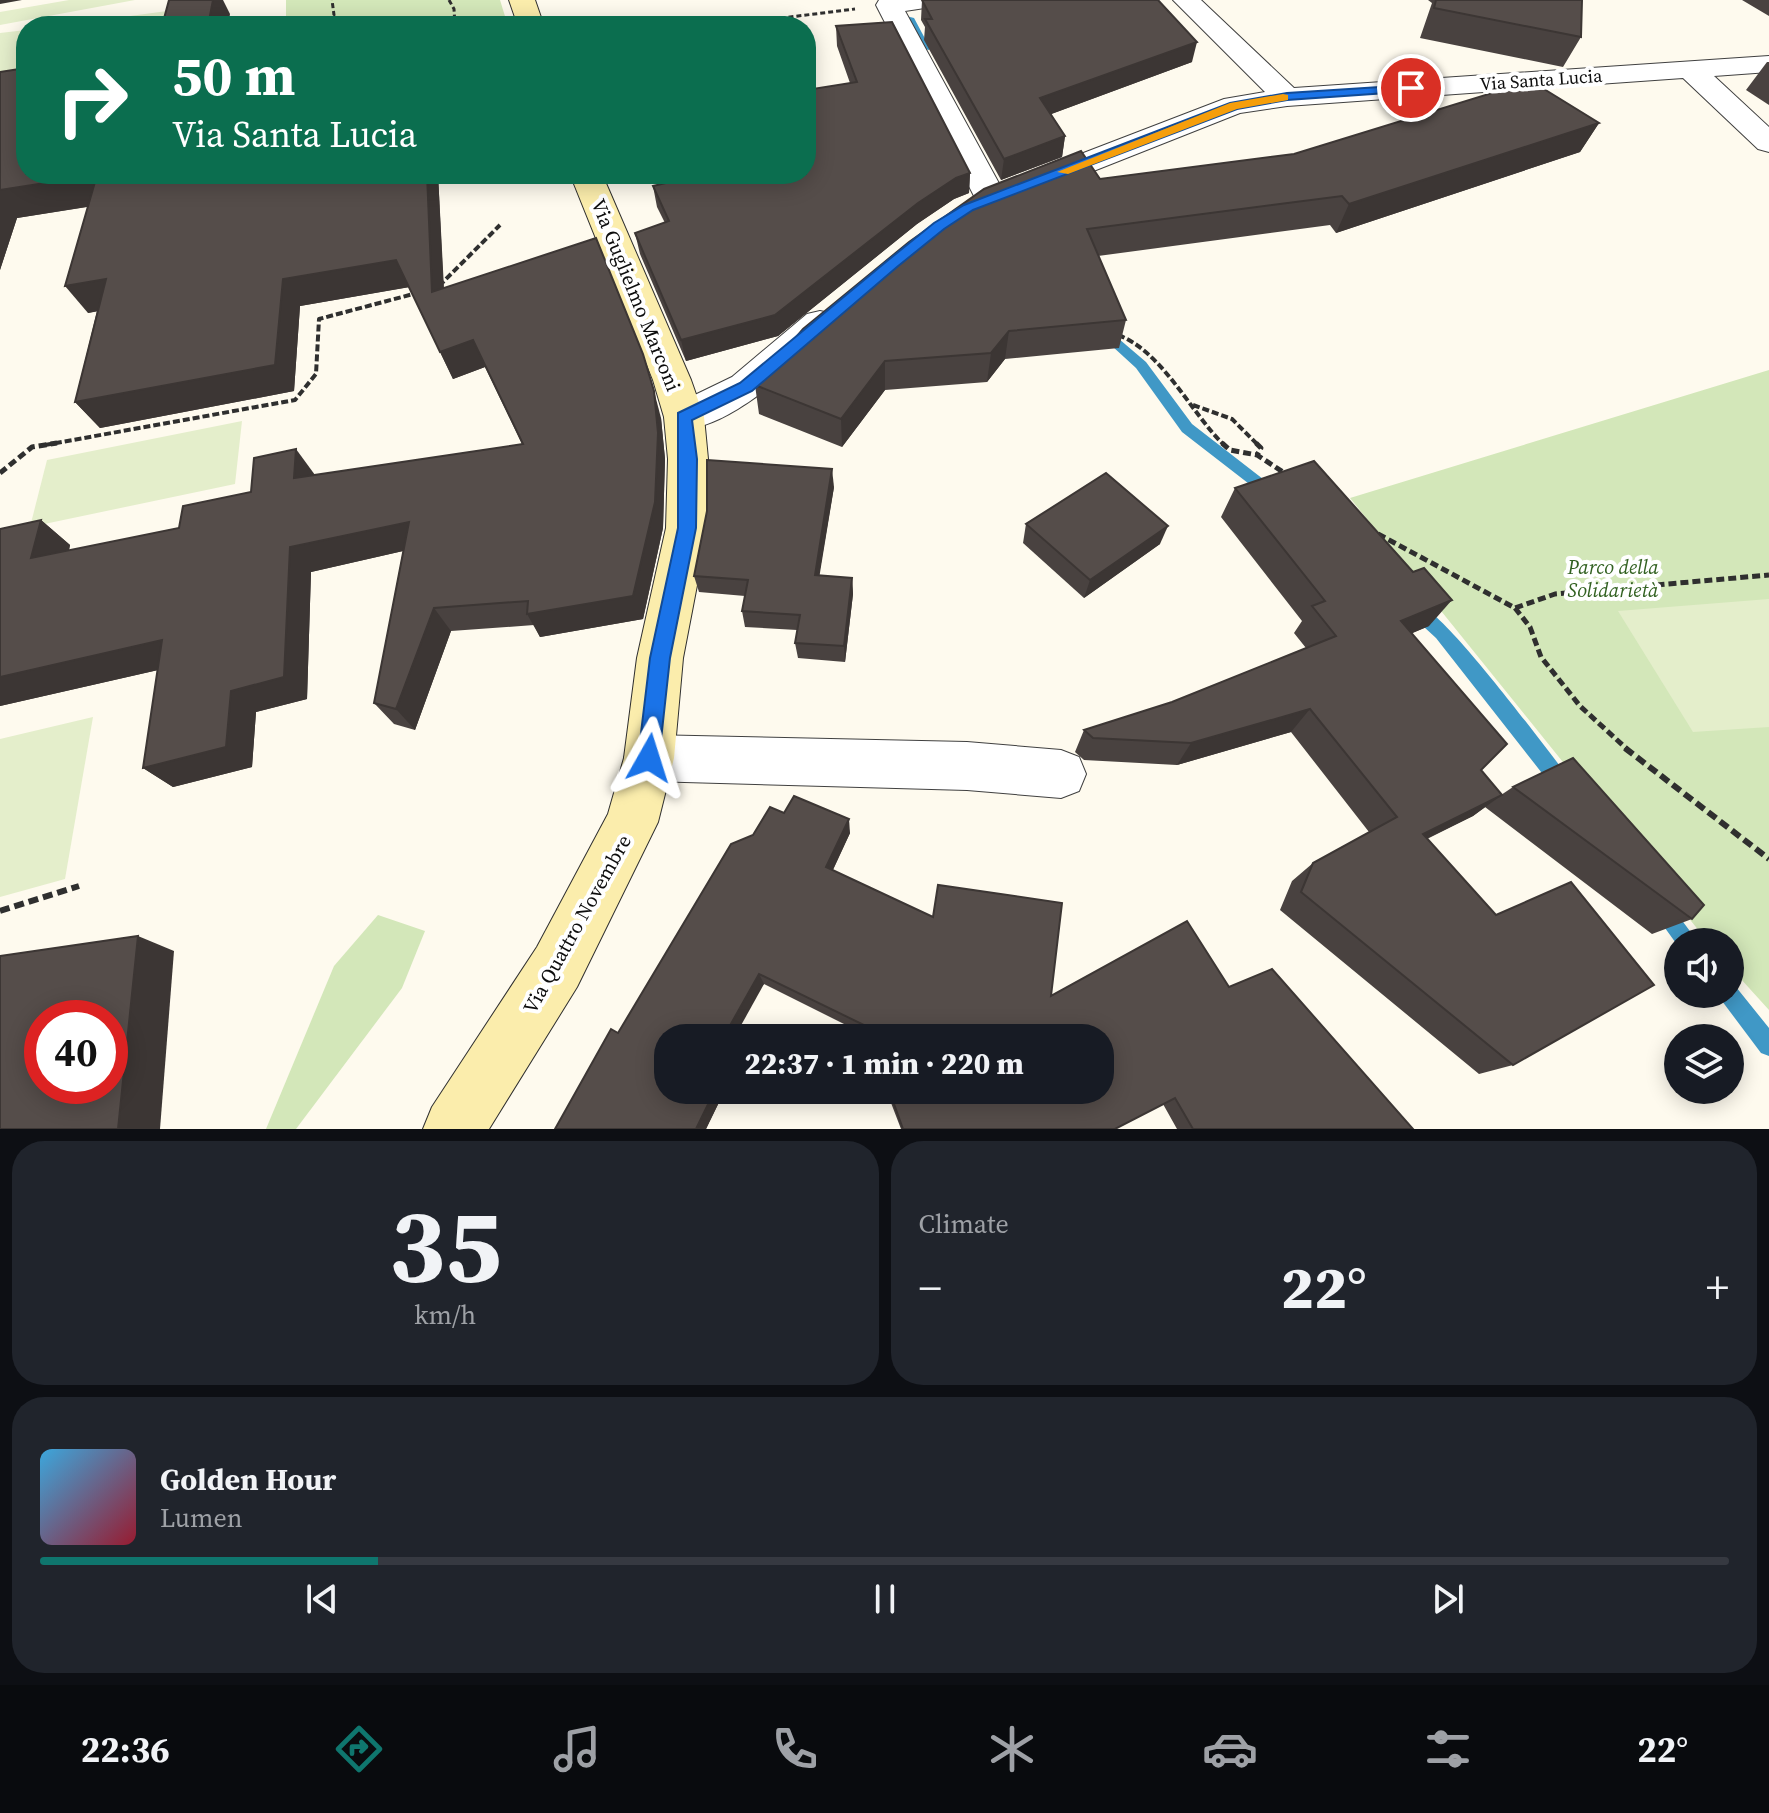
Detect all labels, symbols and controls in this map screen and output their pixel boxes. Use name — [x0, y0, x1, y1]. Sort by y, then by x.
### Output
text: 50 m — [172, 37, 295, 114]
icon: right — [40, 48, 144, 152]
pin — [1377, 54, 1445, 122]
street label: Via Santa Lucia — [1479, 63, 1604, 96]
icon: arrive — [1389, 66, 1433, 110]
text: Via Santa Lucia — [172, 110, 417, 159]
street label: Via Guglielmo Marconi — [585, 195, 687, 395]
park label: Parco della Solidarietà — [1566, 553, 1659, 604]
position arrow — [607, 716, 691, 800]
street label: Via Quattro Novembre — [516, 830, 638, 1018]
map controls — [1664, 928, 1744, 1104]
button: sound — [1664, 928, 1744, 1008]
speed limit sign: 40 — [24, 1000, 128, 1104]
button: layers — [1664, 1024, 1744, 1104]
text: 22:37 · 1 min · 220 m — [744, 1043, 1024, 1084]
text: 35 — [389, 1173, 502, 1316]
text: Climate — [919, 1206, 1009, 1242]
text: 22° — [1281, 1246, 1367, 1328]
text: − — [919, 1257, 942, 1318]
text: + — [1706, 1257, 1729, 1318]
text: km/h — [414, 1297, 476, 1333]
text: Golden Hour — [160, 1459, 336, 1500]
text: Lumen — [160, 1500, 242, 1536]
icon: previous — [300, 1577, 344, 1621]
icon: pause — [863, 1577, 907, 1621]
icon: next — [1426, 1577, 1470, 1621]
icon: directions — [331, 1721, 387, 1777]
icon: music — [549, 1721, 605, 1777]
icon: phone — [767, 1721, 823, 1777]
icon: climate — [984, 1721, 1040, 1777]
icon: car — [1202, 1721, 1258, 1777]
icon: filters — [1420, 1721, 1476, 1777]
text: 22:36 — [81, 1725, 170, 1774]
text: 22° — [1637, 1725, 1688, 1774]

